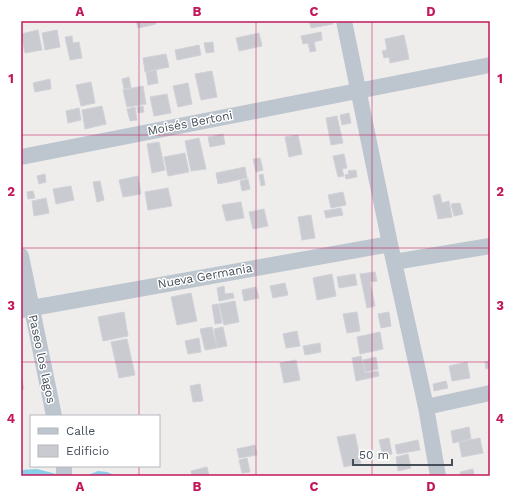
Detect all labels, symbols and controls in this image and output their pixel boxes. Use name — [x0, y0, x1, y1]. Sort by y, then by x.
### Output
text: A — [76, 4, 85, 19]
text: B — [193, 4, 202, 19]
text: C — [310, 4, 319, 19]
text: D — [426, 4, 436, 19]
text: 1 — [8, 71, 14, 86]
text: 1 — [497, 71, 503, 86]
street label: Moisés Bertoni — [146, 108, 234, 138]
text: 2 — [7, 184, 15, 199]
text: 2 — [496, 184, 504, 199]
street label: Nueva Germania — [157, 261, 254, 291]
text: 3 — [7, 298, 15, 313]
text: 3 — [496, 298, 504, 313]
street label: Paseo los lagos — [26, 313, 58, 405]
text: 4 — [7, 411, 16, 426]
text: 4 — [496, 411, 505, 426]
legend — [30, 415, 160, 467]
text: Calle — [66, 424, 95, 438]
scale bar — [353, 441, 452, 467]
text: Edificio — [66, 444, 109, 458]
text: 50 m — [359, 448, 389, 462]
text: A — [76, 479, 85, 494]
text: B — [193, 479, 202, 494]
text: C — [310, 479, 319, 494]
text: D — [426, 479, 436, 494]

